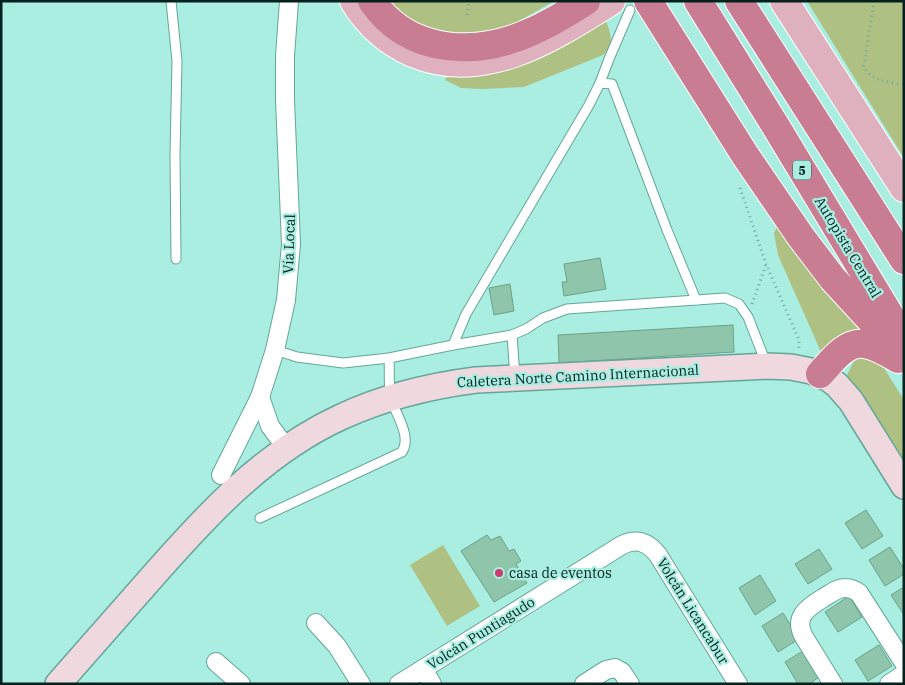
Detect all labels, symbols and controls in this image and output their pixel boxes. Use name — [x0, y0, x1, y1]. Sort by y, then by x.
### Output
road number: 5 — [793, 160, 811, 180]
street label: Autopista Central — [811, 193, 885, 301]
street label: Vía Local — [279, 214, 299, 274]
street label: Caletera Norte Camino Internacional — [457, 361, 699, 391]
street label: Volcán Licancabur — [653, 554, 733, 668]
place label: casa de eventos — [509, 564, 612, 582]
marker: casa de eventos — [493, 567, 505, 579]
street label: Volcán Puntiagudo — [424, 593, 538, 673]

